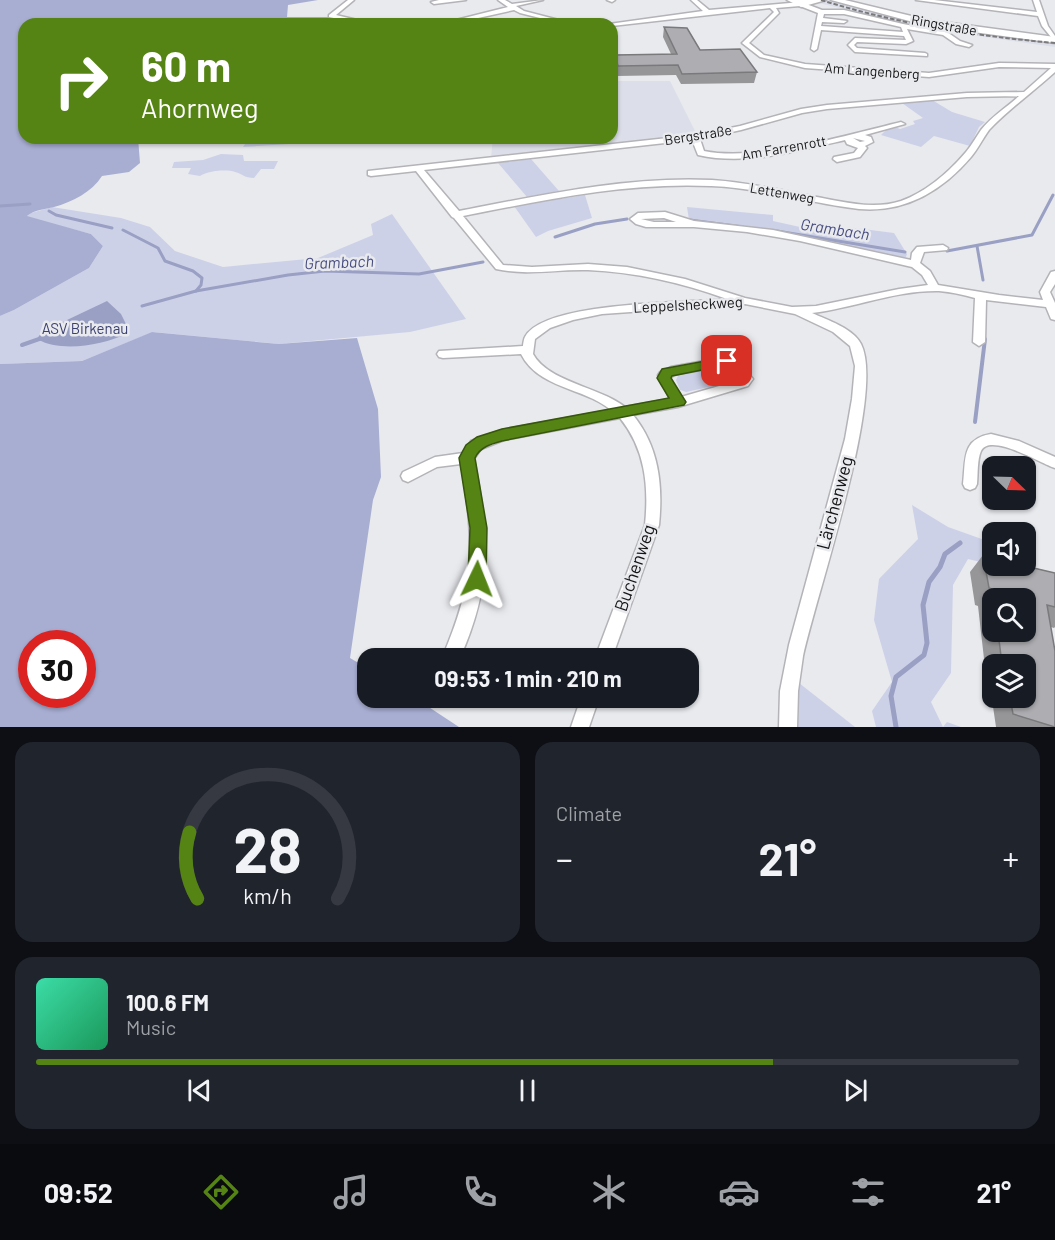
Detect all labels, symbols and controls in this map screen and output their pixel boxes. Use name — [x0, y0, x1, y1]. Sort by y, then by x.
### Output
street label: Ringstraße — [910, 10, 978, 39]
text: 60 m — [141, 40, 231, 90]
icon: right — [42, 42, 120, 120]
street label: Am Langenberg — [824, 59, 920, 82]
text: Ahornweg — [141, 91, 258, 123]
street label: Bergstraße — [663, 121, 733, 148]
street label: Am Farrenrott — [740, 132, 827, 163]
street label: Lettenweg — [749, 178, 816, 207]
water label: Grambach — [799, 214, 871, 243]
water label: Grambach — [304, 251, 374, 272]
street label: Leppelsheckweg — [633, 292, 743, 316]
park label: ASV Birkenau — [42, 319, 128, 337]
pin — [701, 335, 752, 386]
icon: arrive — [710, 344, 743, 377]
street label: Lärchenweg — [811, 454, 857, 552]
north arrow — [982, 456, 1036, 510]
map controls — [982, 456, 1036, 708]
street label: Buchenweg — [609, 521, 659, 614]
button: sound — [982, 522, 1036, 576]
position arrow — [445, 547, 509, 611]
button: search — [982, 588, 1036, 642]
speed limit sign: 30 — [18, 630, 96, 708]
button: layers — [982, 654, 1036, 708]
text: 09:53 · 1 min · 210 m — [434, 665, 622, 691]
text: Climate — [556, 801, 622, 825]
text: 28 — [233, 811, 302, 885]
text: 21° — [759, 831, 816, 885]
text: − — [556, 838, 573, 878]
text: + — [1003, 838, 1019, 878]
text: km/h — [243, 883, 292, 908]
text: 100.6 FM — [126, 989, 209, 1015]
text: Music — [126, 1015, 176, 1039]
icon: previous — [183, 1074, 216, 1107]
icon: pause — [511, 1074, 544, 1107]
icon: next — [839, 1074, 872, 1107]
icon: directions — [200, 1171, 242, 1213]
icon: music — [330, 1171, 372, 1213]
icon: phone — [459, 1171, 501, 1213]
icon: climate — [588, 1171, 630, 1213]
icon: car — [718, 1171, 760, 1213]
icon: filters — [847, 1171, 889, 1213]
text: 09:52 — [44, 1176, 113, 1208]
text: 21° — [977, 1176, 1011, 1208]

